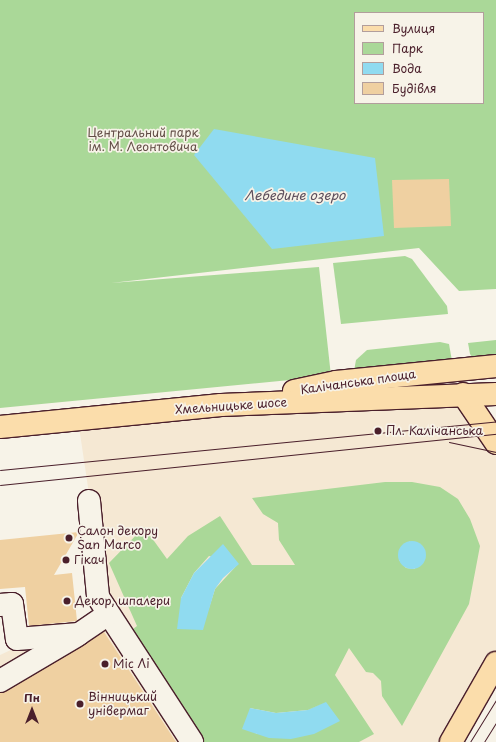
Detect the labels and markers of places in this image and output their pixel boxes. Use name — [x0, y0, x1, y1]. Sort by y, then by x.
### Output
place label: Пл. Калічанська — [386, 424, 483, 438]
marker: Пл. Калічанська — [373, 426, 383, 436]
place label: Салон декору San Marco — [77, 524, 158, 552]
marker: Салон декору San Marco — [64, 533, 74, 543]
place label: Гікач — [74, 553, 105, 567]
marker: Гікач — [61, 555, 71, 565]
place label: Декор, шпалери — [75, 594, 171, 608]
marker: Декор, шпалери — [62, 596, 72, 606]
place label: Міс Лі — [113, 657, 149, 671]
marker: Міс Лі — [100, 659, 110, 669]
place label: Вінницький універмаг — [88, 690, 157, 718]
marker: Вінницький універмаг — [75, 699, 85, 709]

